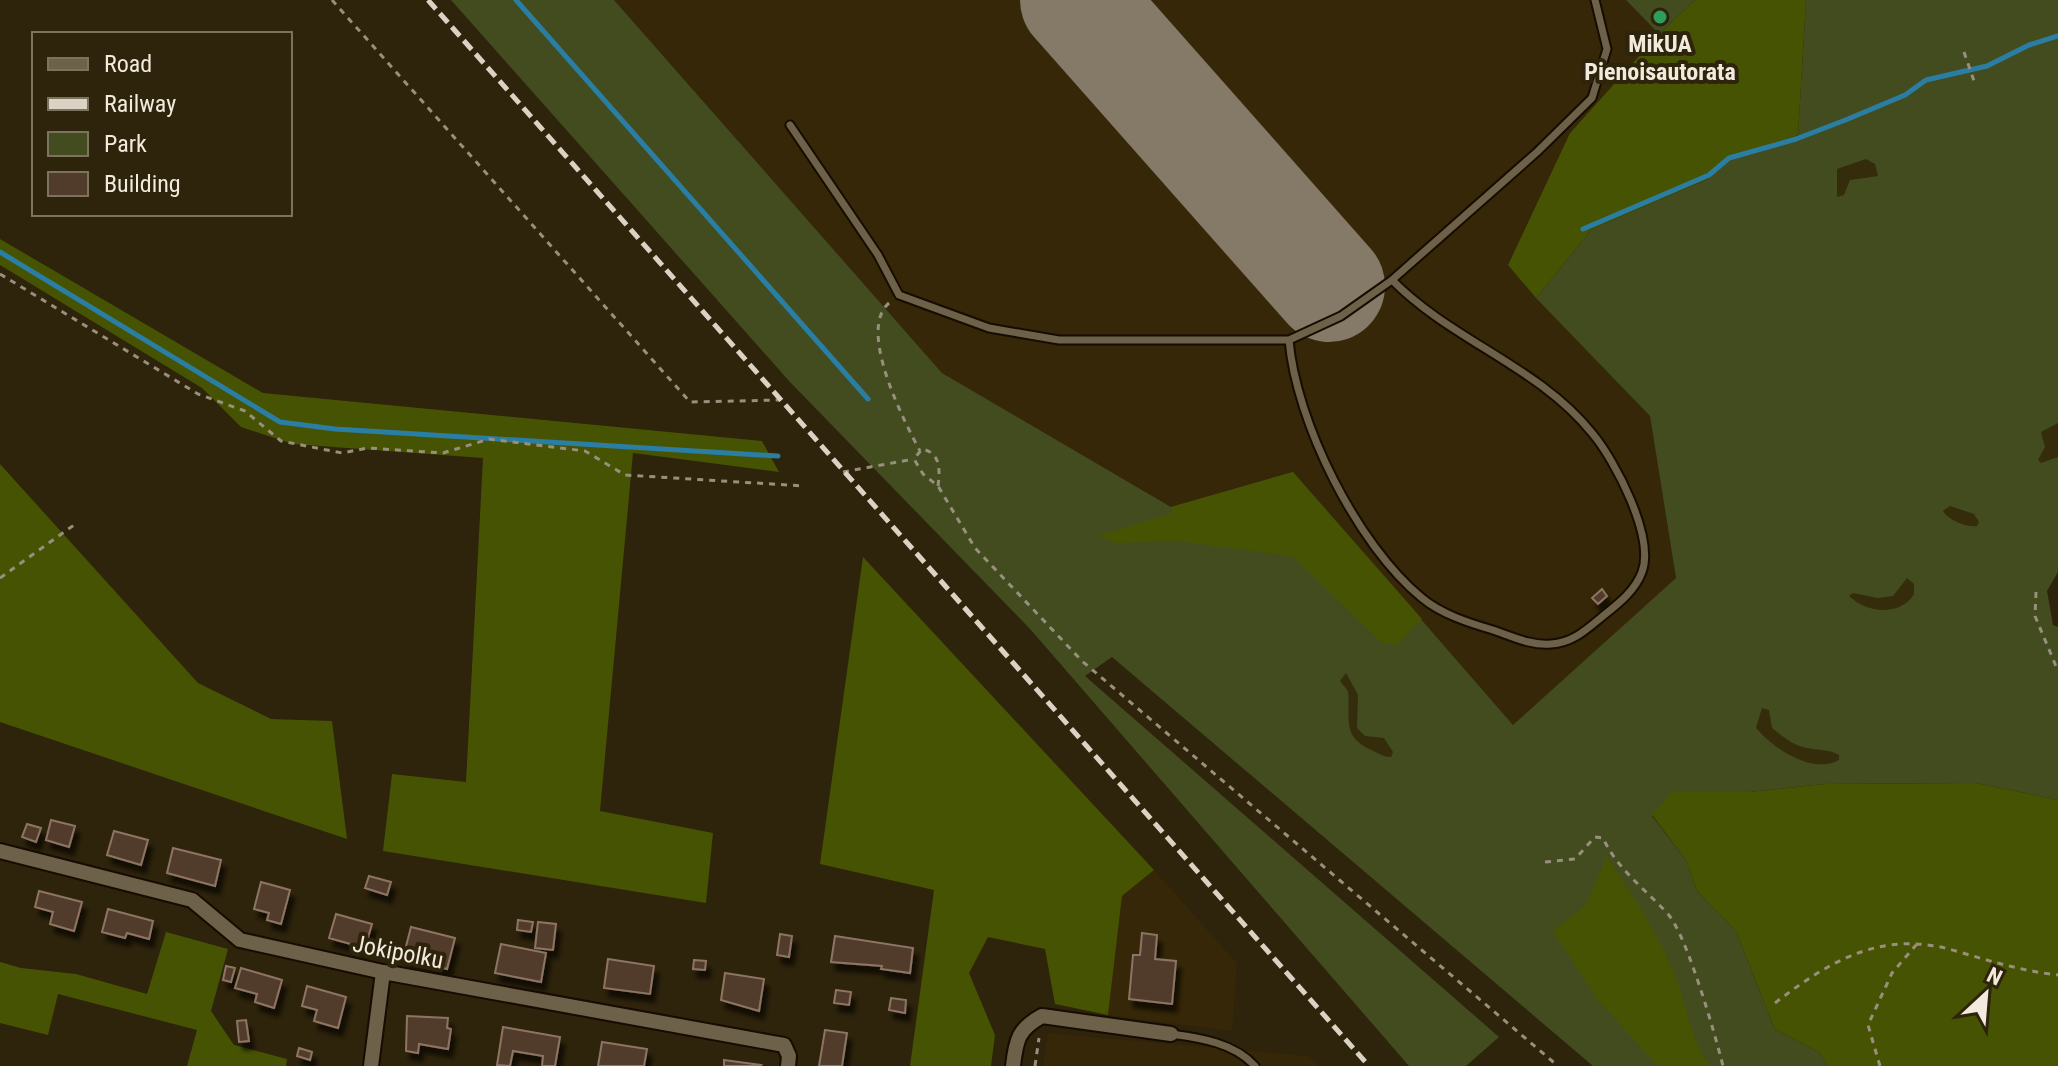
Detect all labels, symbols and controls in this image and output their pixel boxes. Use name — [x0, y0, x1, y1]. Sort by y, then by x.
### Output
marker: MikUA Pienoisautorata — [1651, 8, 1669, 26]
place label: MikUA Pienoisautorata — [1584, 30, 1736, 86]
legend — [32, 32, 292, 216]
text: Road — [104, 50, 152, 78]
text: Railway — [104, 90, 176, 118]
text: Park — [104, 130, 147, 158]
text: Building — [104, 170, 181, 198]
street label: Jokipolku — [350, 930, 446, 974]
north arrow — [1946, 954, 2026, 1034]
text: N — [1983, 962, 2006, 991]

